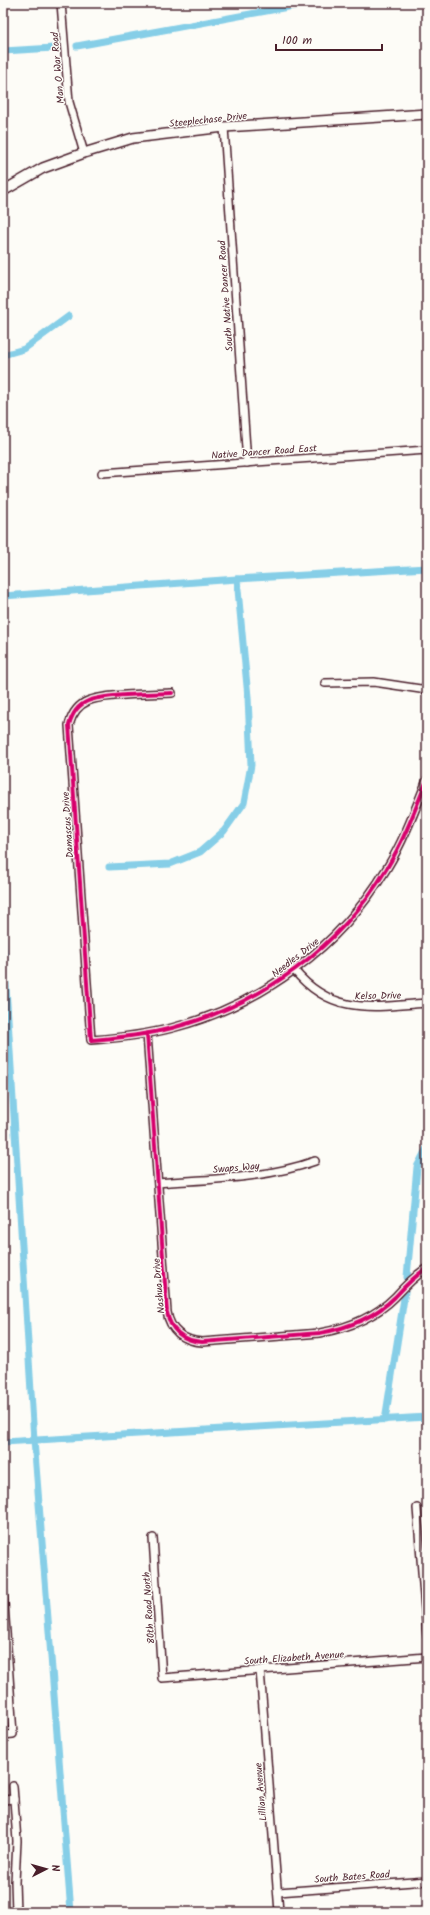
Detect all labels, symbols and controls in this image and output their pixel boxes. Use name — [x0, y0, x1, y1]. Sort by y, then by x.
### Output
scale bar — [276, 26, 382, 52]
street label: Man O War Road — [47, 30, 69, 104]
text: 100 m — [282, 31, 313, 50]
street label: Steeplechase Drive — [168, 108, 248, 132]
street label: South Native Dancer Road — [214, 239, 238, 352]
street label: Native Dancer Road East — [211, 440, 318, 464]
street label: Damascus Drive — [58, 791, 78, 859]
street label: Needles Drive — [268, 934, 323, 982]
street label: Kelso Drive — [355, 988, 402, 1004]
street label: Swaps Way — [212, 1158, 260, 1178]
street label: Nashua Drive — [149, 1257, 169, 1314]
street label: 80th Road North — [138, 1571, 159, 1644]
street label: South Elizabeth Avenue — [244, 1646, 345, 1669]
street label: Lillian Avenue — [250, 1762, 272, 1822]
north arrow — [26, 1849, 66, 1889]
text: N — [46, 1864, 64, 1873]
street label: South Bates Road — [314, 1866, 391, 1888]

